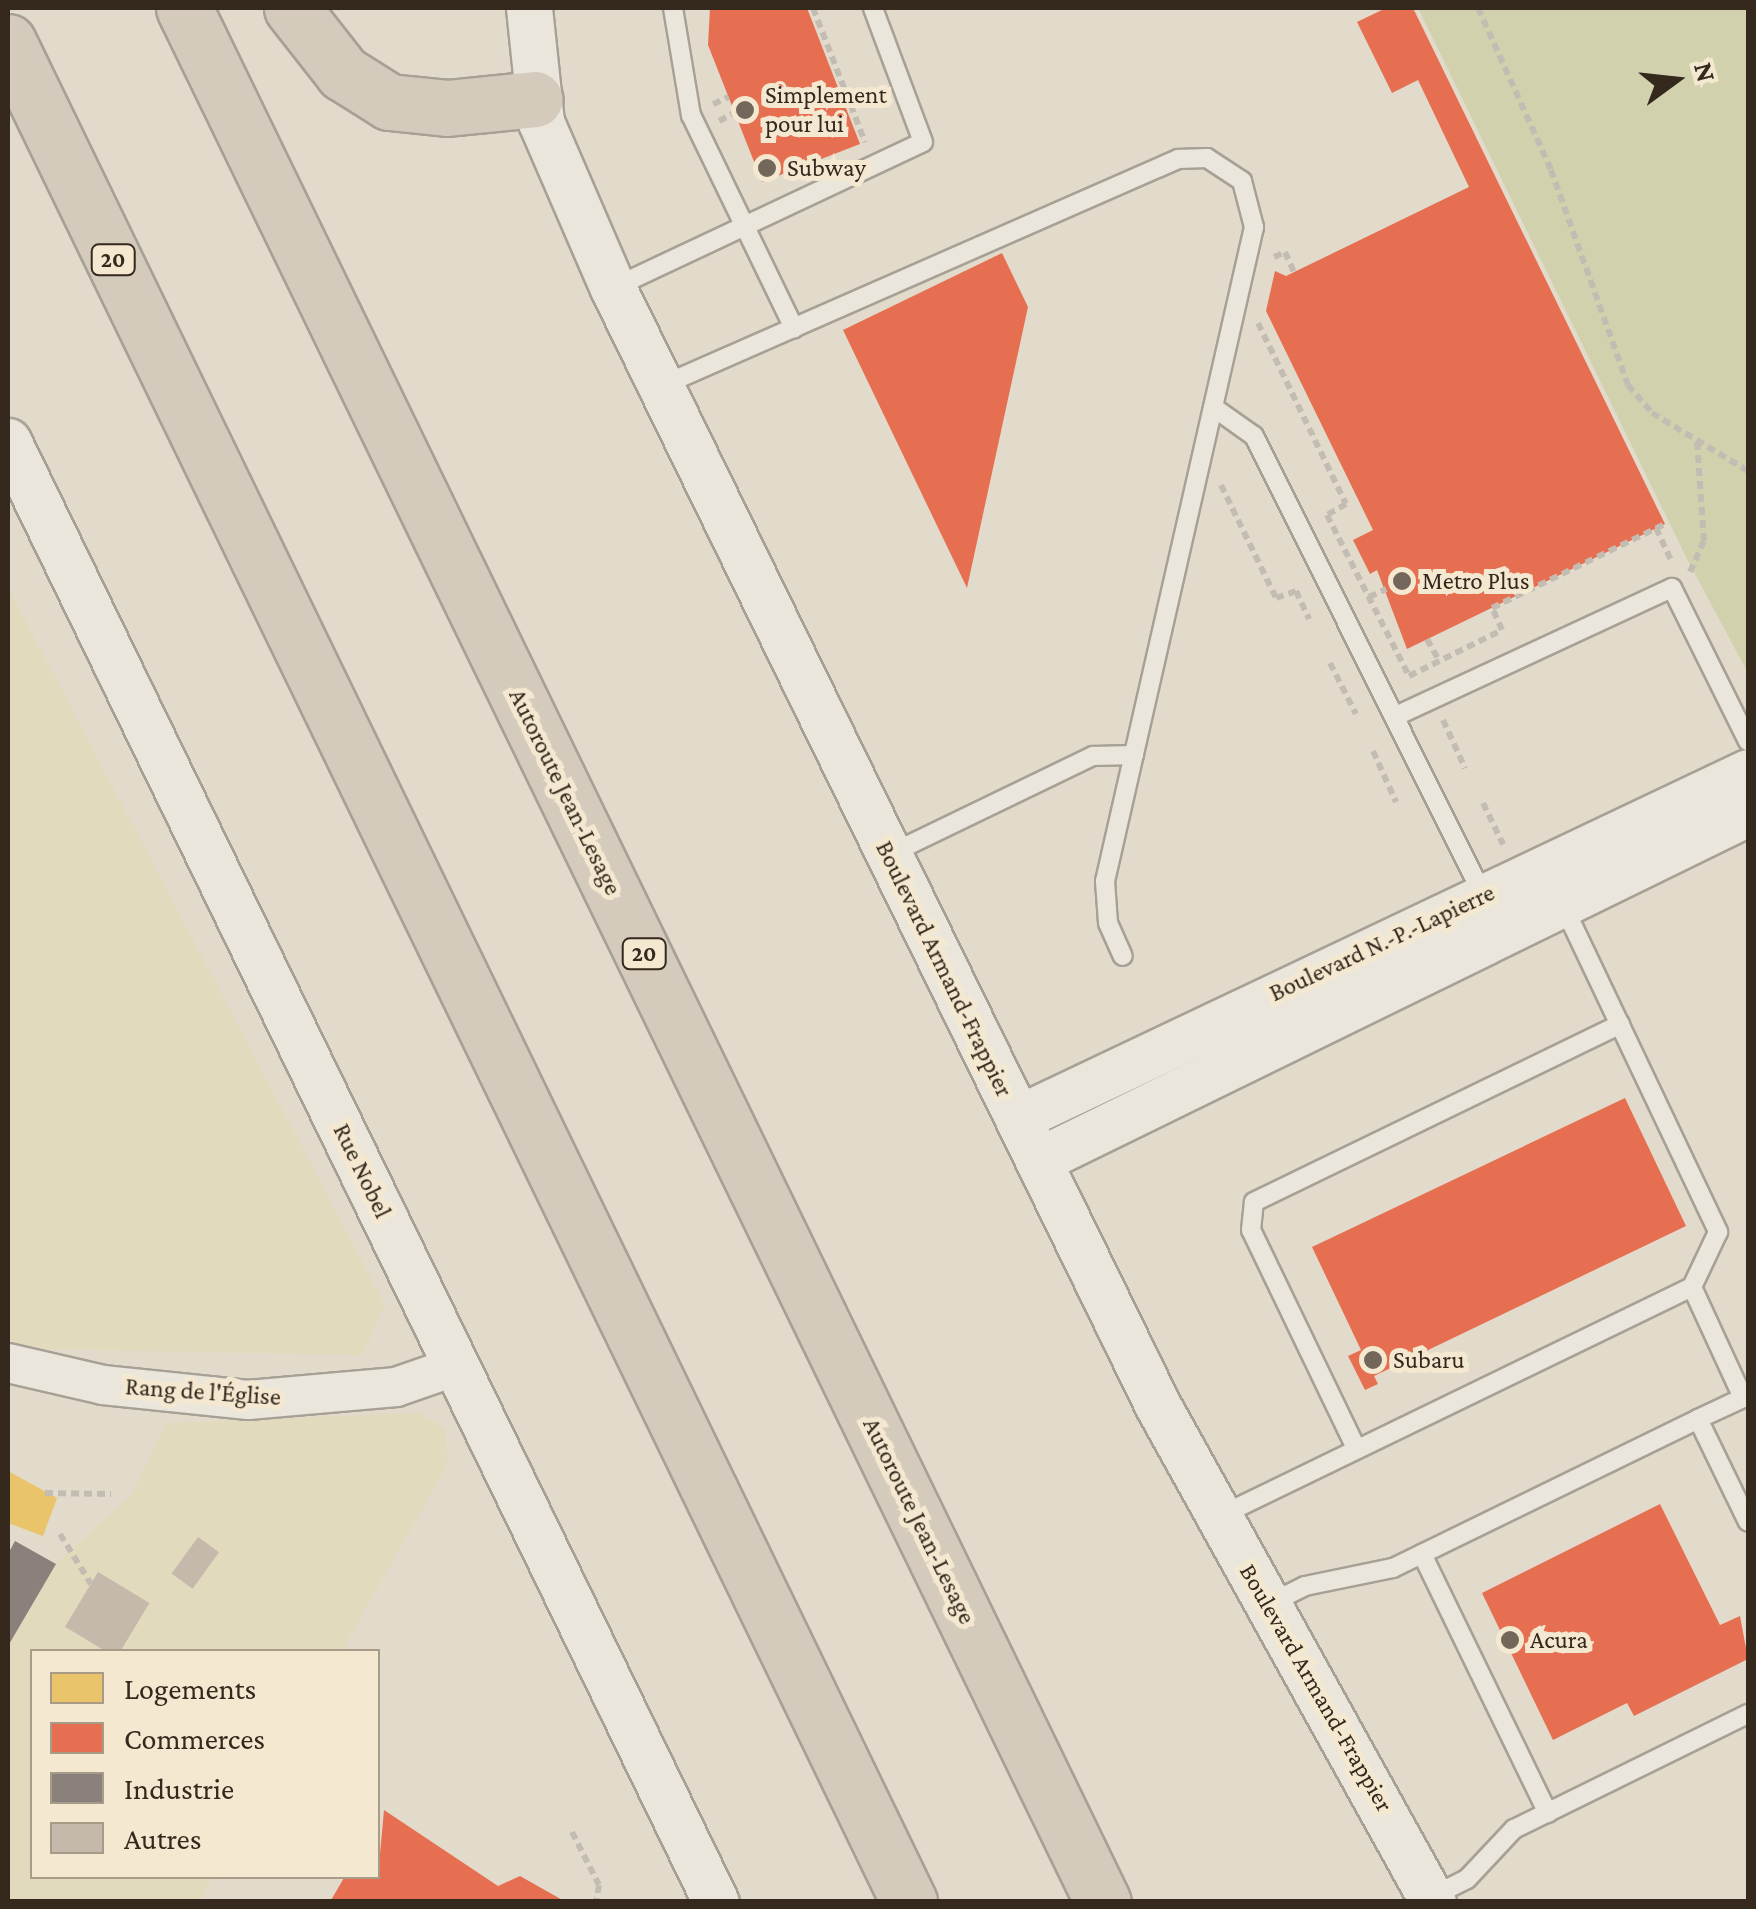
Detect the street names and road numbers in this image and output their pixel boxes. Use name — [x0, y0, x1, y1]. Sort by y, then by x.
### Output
road number: 20 — [90, 243, 136, 277]
street label: Autoroute Jean-Lesage — [502, 684, 628, 900]
street label: Boulevard Armand-Frappier — [869, 836, 1019, 1102]
street label: Boulevard N.-P.-Lapierre — [1265, 878, 1499, 1008]
road number: 20 — [622, 937, 666, 971]
street label: Rue Nobel — [326, 1119, 398, 1223]
street label: Rang de l'Église — [124, 1372, 282, 1412]
street label: Autoroute Jean-Lesage — [856, 1413, 982, 1629]
street label: Boulevard Armand-Frappier — [1233, 1559, 1399, 1817]

